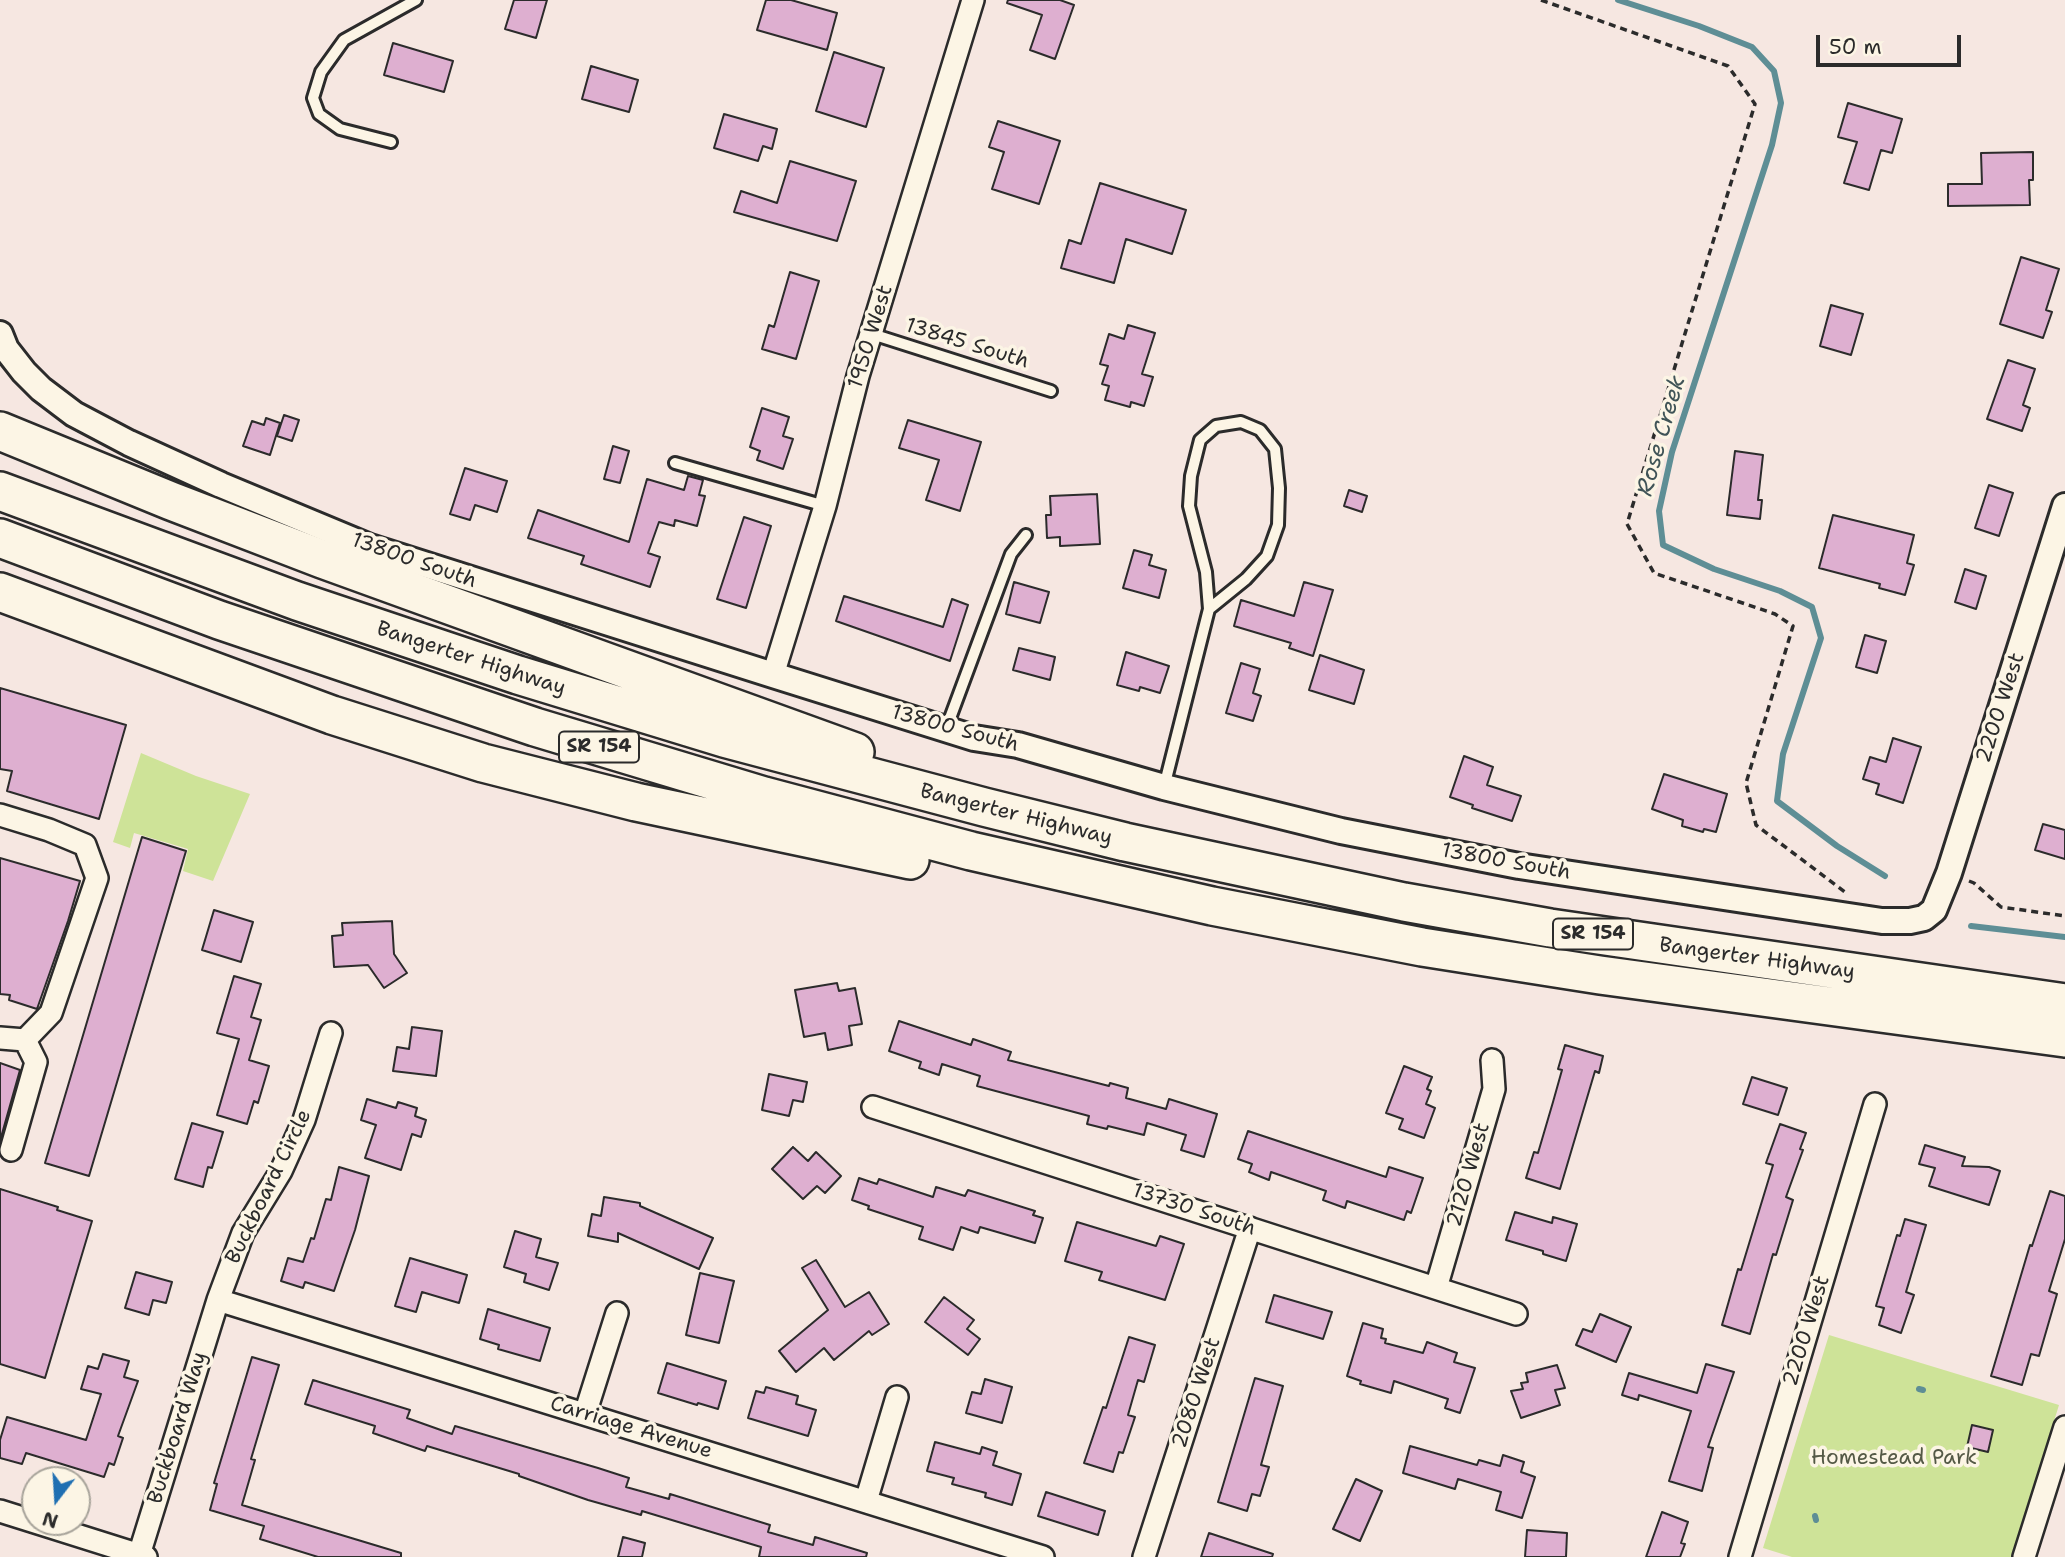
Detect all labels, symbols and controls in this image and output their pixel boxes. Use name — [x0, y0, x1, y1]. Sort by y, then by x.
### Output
scale bar — [1820, 21, 1965, 65]
text: 50 m — [1829, 33, 1882, 61]
street label: 1950 West — [843, 282, 899, 392]
street label: 13845 South — [902, 313, 1032, 375]
water label: Rose Creek — [1632, 373, 1692, 499]
street label: 13800 South — [348, 528, 480, 594]
street label: Bangerter Highway — [373, 617, 569, 701]
street label: 2200 West — [1971, 650, 2031, 766]
street label: 13800 South — [889, 700, 1021, 758]
road number: SR 154 — [559, 732, 639, 762]
street label: Bangerter Highway — [917, 779, 1115, 851]
street label: 13800 South — [1439, 838, 1573, 886]
road number: SR 154 — [1553, 918, 1633, 950]
street label: Bangerter Highway — [1657, 933, 1857, 985]
street label: Buckboard Circle — [221, 1106, 317, 1268]
street label: 2120 West — [1442, 1120, 1496, 1230]
street label: 13730 South — [1129, 1178, 1259, 1242]
street label: 2200 West — [1778, 1273, 1836, 1389]
street label: 2080 West — [1167, 1335, 1227, 1451]
street label: Buckboard Way — [143, 1349, 213, 1507]
street label: Carriage Avenue — [547, 1391, 715, 1465]
park label: Homestead Park — [1811, 1446, 1977, 1472]
north arrow — [21, 1466, 91, 1536]
text: N — [39, 1505, 61, 1534]

